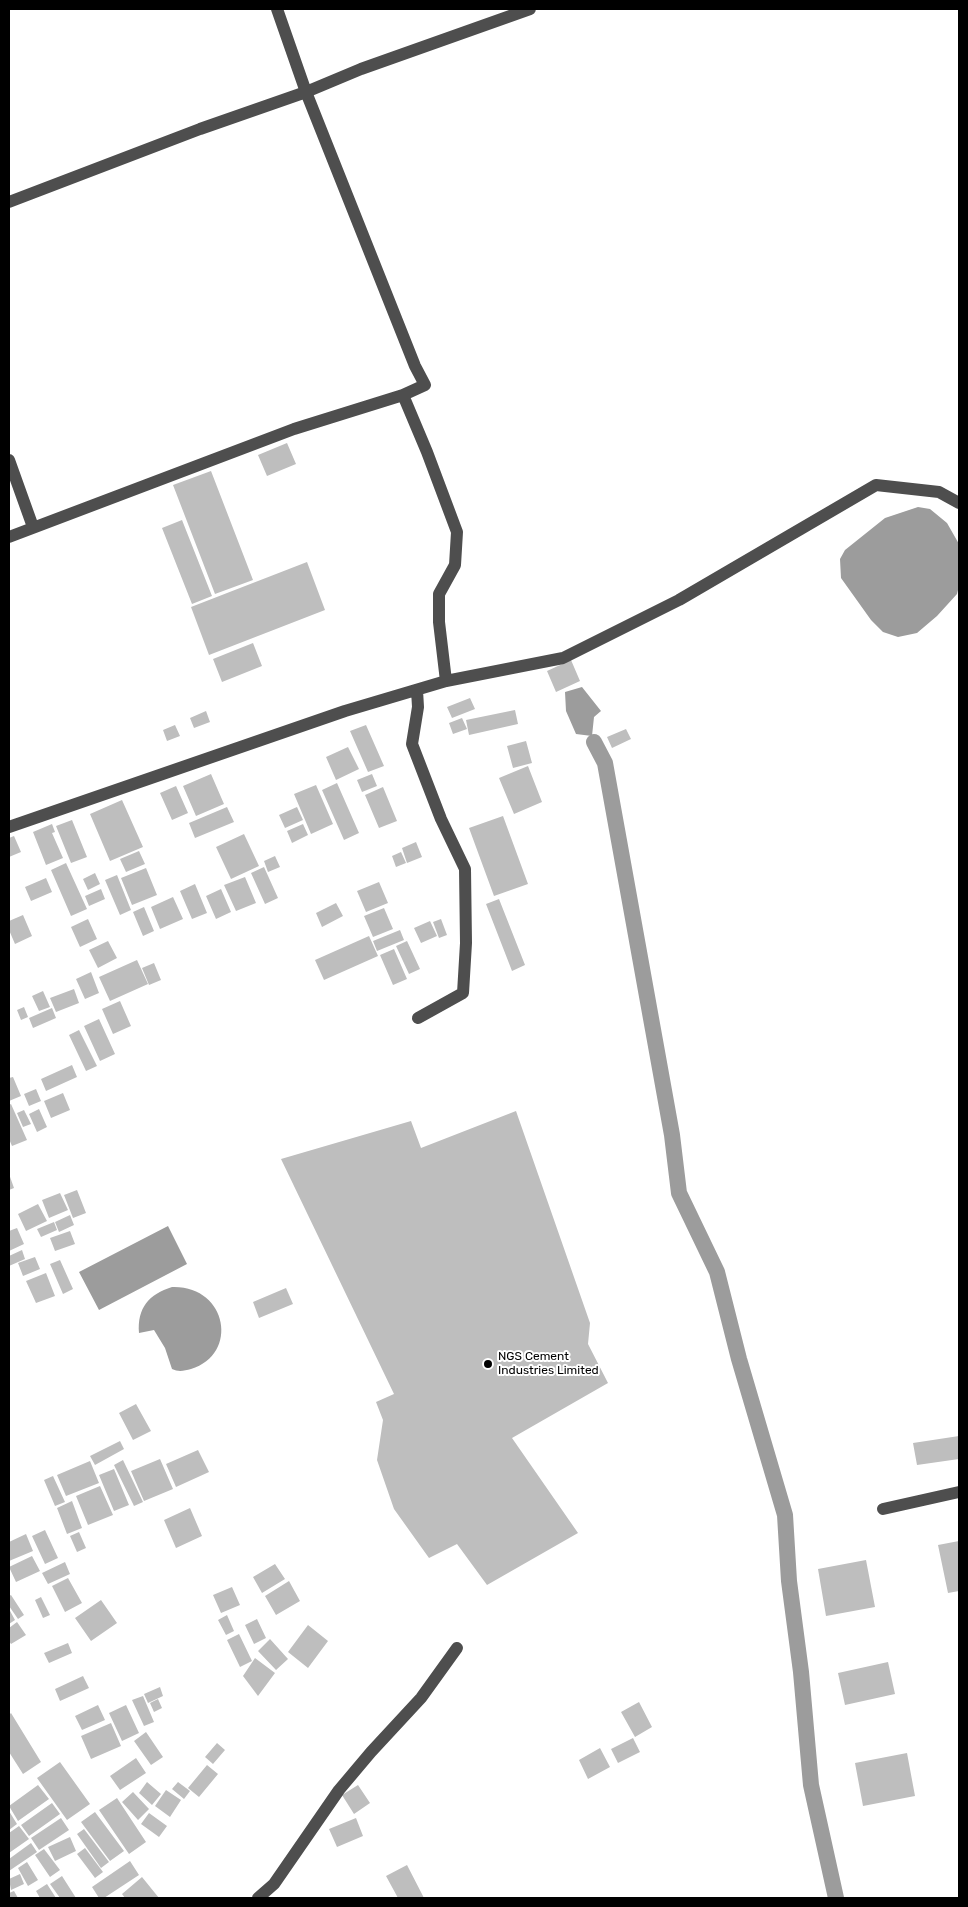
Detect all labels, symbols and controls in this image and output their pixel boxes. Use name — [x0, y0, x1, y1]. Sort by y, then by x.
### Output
place label: NGS Cement Industries Limited — [498, 1350, 599, 1378]
marker: NGS Cement Industries Limited — [482, 1358, 494, 1370]

